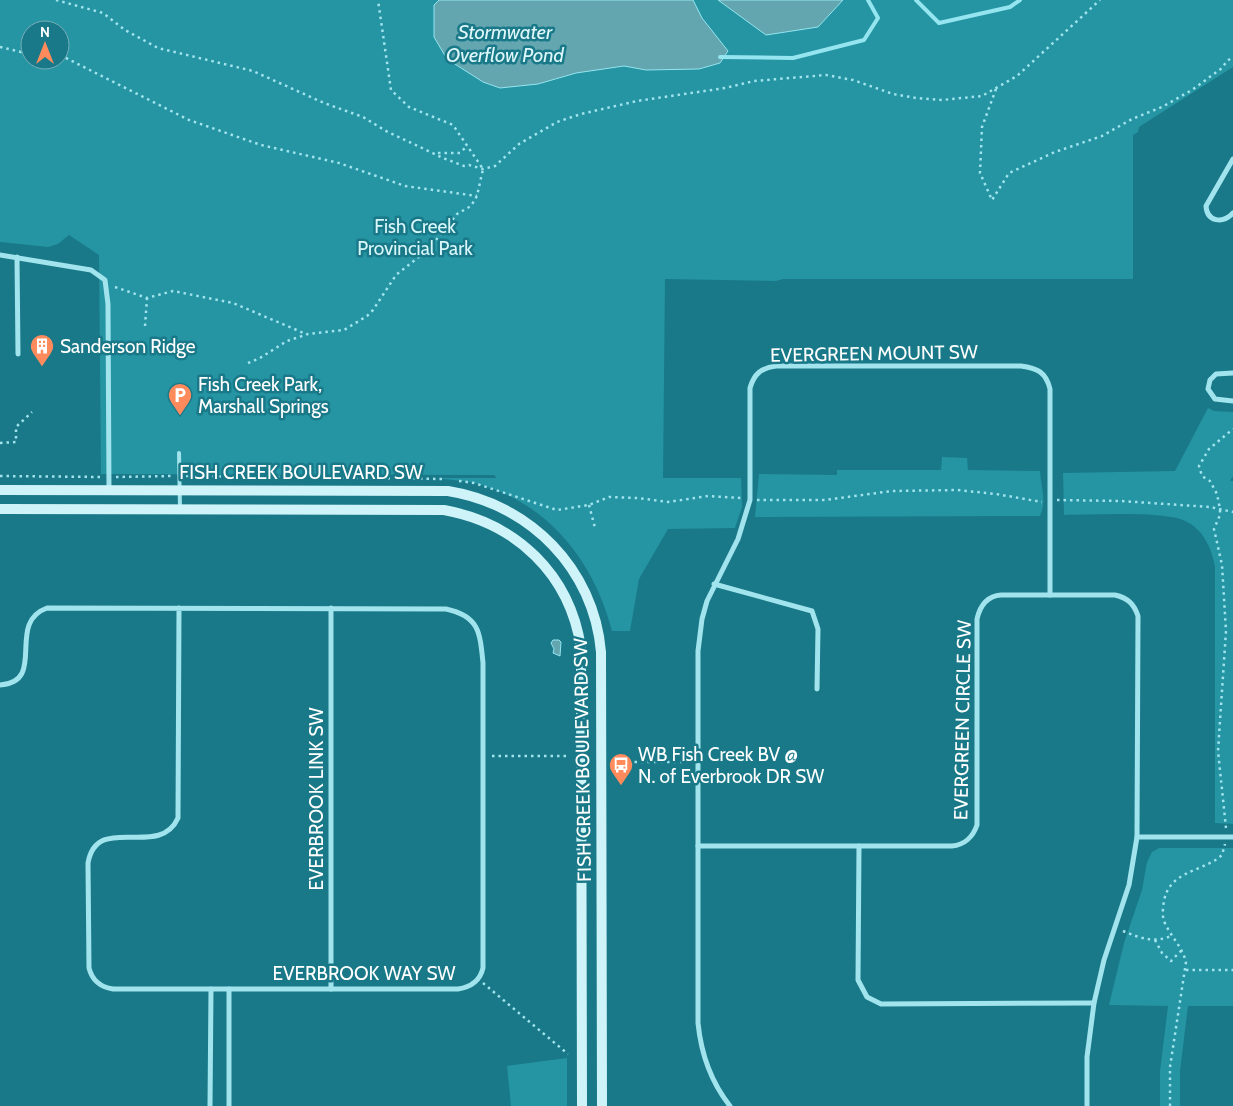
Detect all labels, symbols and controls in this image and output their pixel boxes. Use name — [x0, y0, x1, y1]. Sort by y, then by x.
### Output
north arrow — [20, 20, 70, 70]
water label: Stormwater Overflow Pond — [446, 20, 565, 67]
text: N — [40, 23, 50, 41]
park label: Fish Creek Provincial Park — [357, 215, 473, 260]
building icon: Sanderson Ridge — [29, 333, 55, 367]
place label: Sanderson Ridge — [60, 335, 196, 358]
street label: EVERGREEN MOUNT SW — [770, 340, 978, 367]
place label: Fish Creek Park, Marshall Springs — [198, 373, 329, 418]
parking icon: Fish Creek Park, Marshall Springs — [167, 382, 193, 416]
street label: FISH CREEK BOULEVARD SW — [179, 461, 423, 484]
street label: EVERGREEN CIRCLE SW — [949, 620, 976, 820]
street label: FISH CREEK BOULEVARD SW — [569, 638, 596, 882]
street label: EVERBROOK LINK SW — [305, 707, 328, 891]
place label: WB Fish Creek BV @ N. of Everbrook DR SW — [638, 743, 824, 788]
bus stop icon: WB Fish Creek BV @ N. of Everbrook DR SW — [608, 752, 634, 786]
street label: EVERBROOK WAY SW — [272, 962, 456, 985]

